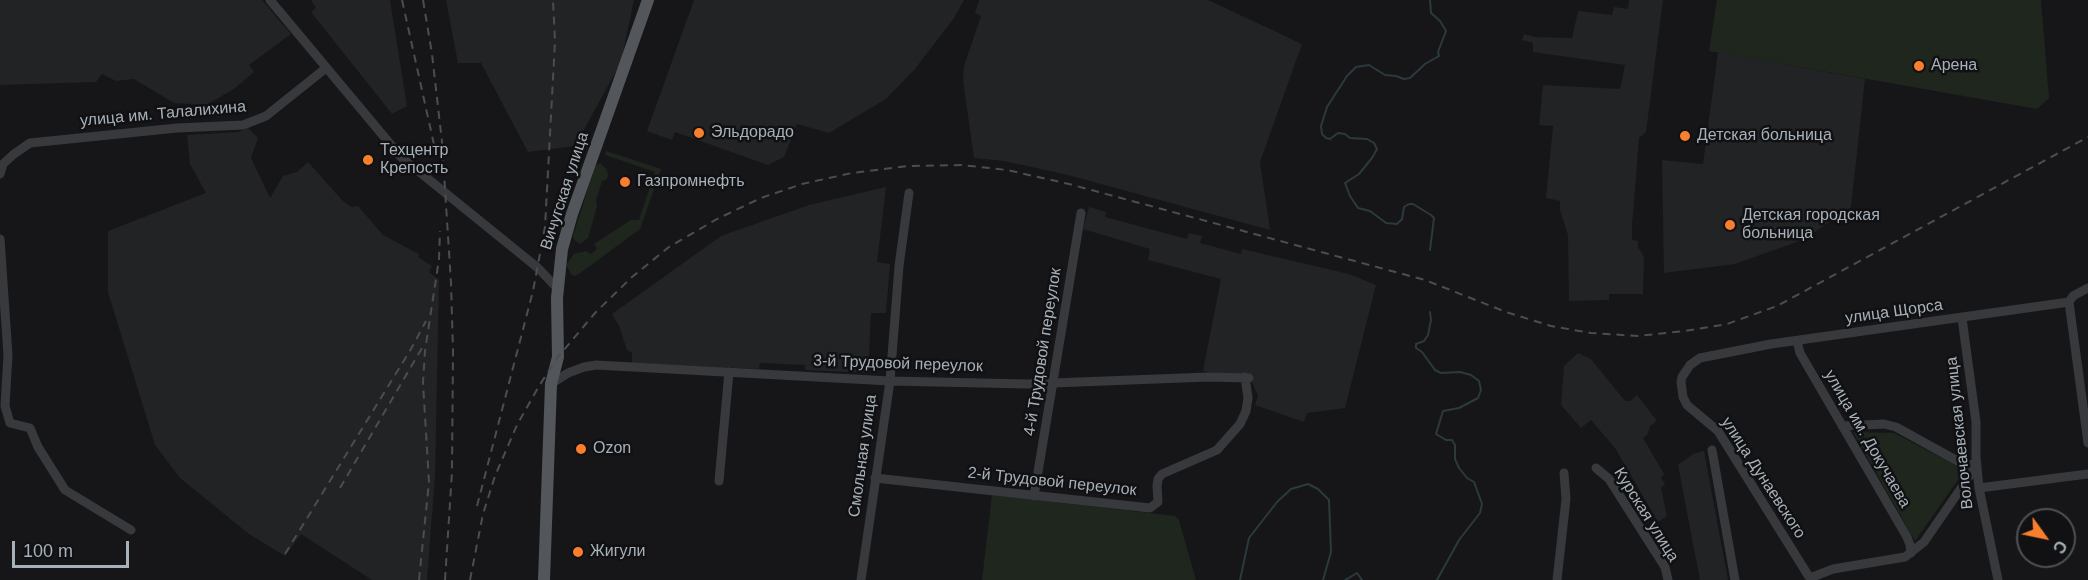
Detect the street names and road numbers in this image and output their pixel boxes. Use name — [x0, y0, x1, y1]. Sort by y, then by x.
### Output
street label: улица им. Талалихина — [79, 97, 247, 131]
street label: Вичугская улица — [537, 130, 593, 252]
street label: 4-й Трудовой переулок — [1020, 267, 1066, 437]
street label: улица Щорса — [1844, 296, 1944, 328]
street label: 3-й Трудовой переулок — [813, 351, 983, 377]
street label: Волочаевская улица — [1942, 356, 1978, 510]
street label: улица им. Докучаева — [1820, 367, 1914, 511]
street label: Смольная улица — [845, 393, 881, 519]
street label: улица Дунаевского — [1717, 414, 1809, 542]
street label: 2-й Трудовой переулок — [967, 464, 1137, 500]
street label: Курская улица — [1609, 464, 1683, 566]

